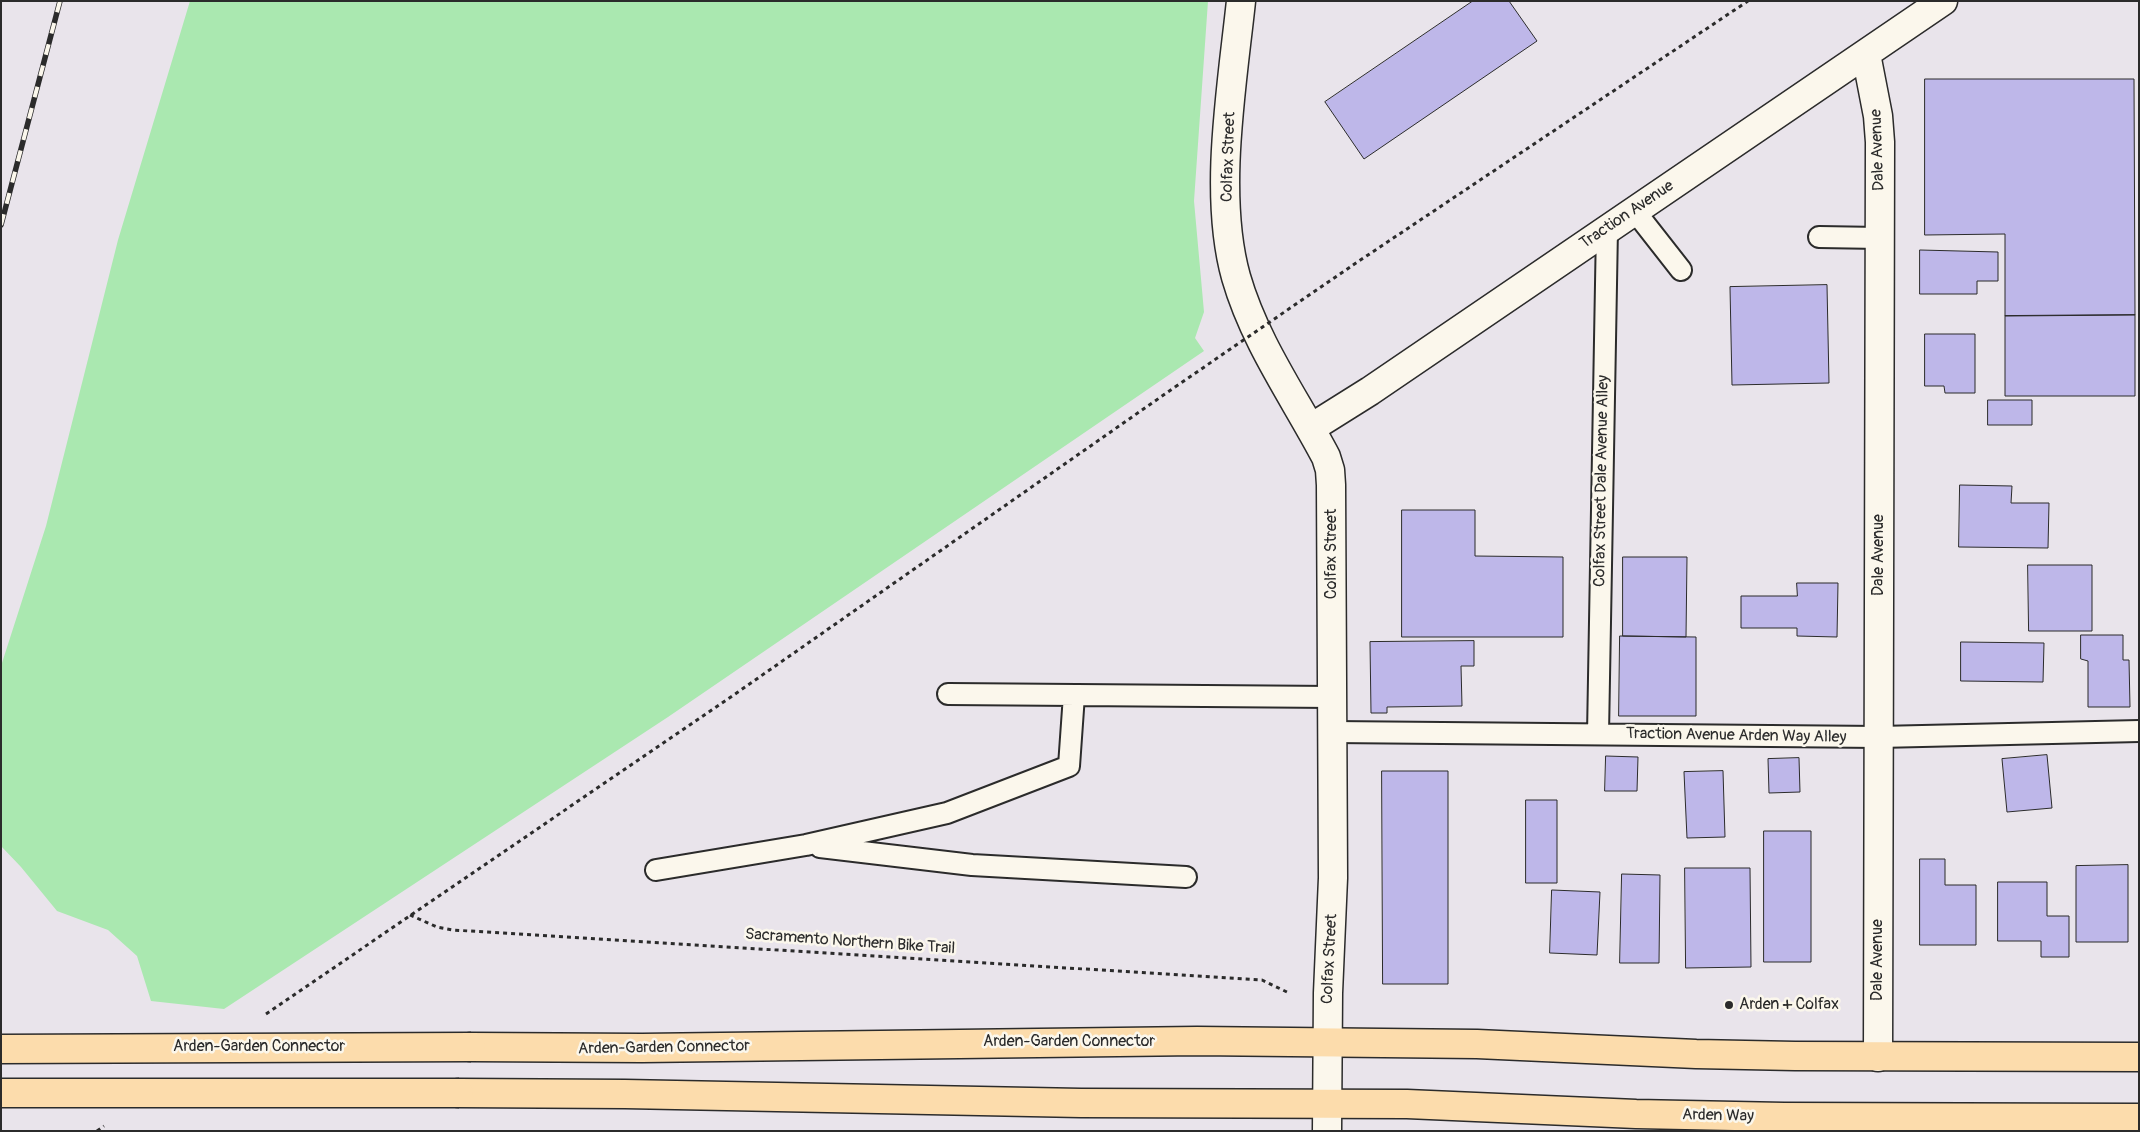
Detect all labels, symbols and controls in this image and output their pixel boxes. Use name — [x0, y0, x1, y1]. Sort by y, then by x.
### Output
street label: Dale Avenue — [1867, 109, 1889, 191]
street label: Colfax Street — [1218, 111, 1240, 203]
street label: Traction Avenue — [1576, 177, 1678, 253]
street label: Colfax Street Dale Avenue Alley — [1591, 375, 1613, 587]
street label: Colfax Street — [1322, 509, 1342, 599]
street label: Dale Avenue — [1869, 514, 1889, 596]
street label: Traction Avenue Arden Way Alley — [1626, 724, 1846, 748]
street label: Colfax Street — [1318, 913, 1342, 1005]
street label: Dale Avenue — [1868, 919, 1888, 1001]
street label: Sacramento Northern Bike Trail — [744, 925, 956, 959]
place label: Arden + Colfax — [1739, 995, 1839, 1015]
marker: Arden + Colfax — [1723, 999, 1735, 1011]
street label: Arden-Garden Connector — [983, 1032, 1155, 1052]
street label: Arden-Garden Connector — [173, 1037, 345, 1057]
street label: Arden-Garden Connector — [578, 1037, 750, 1059]
street label: Arden Way — [1682, 1106, 1754, 1126]

